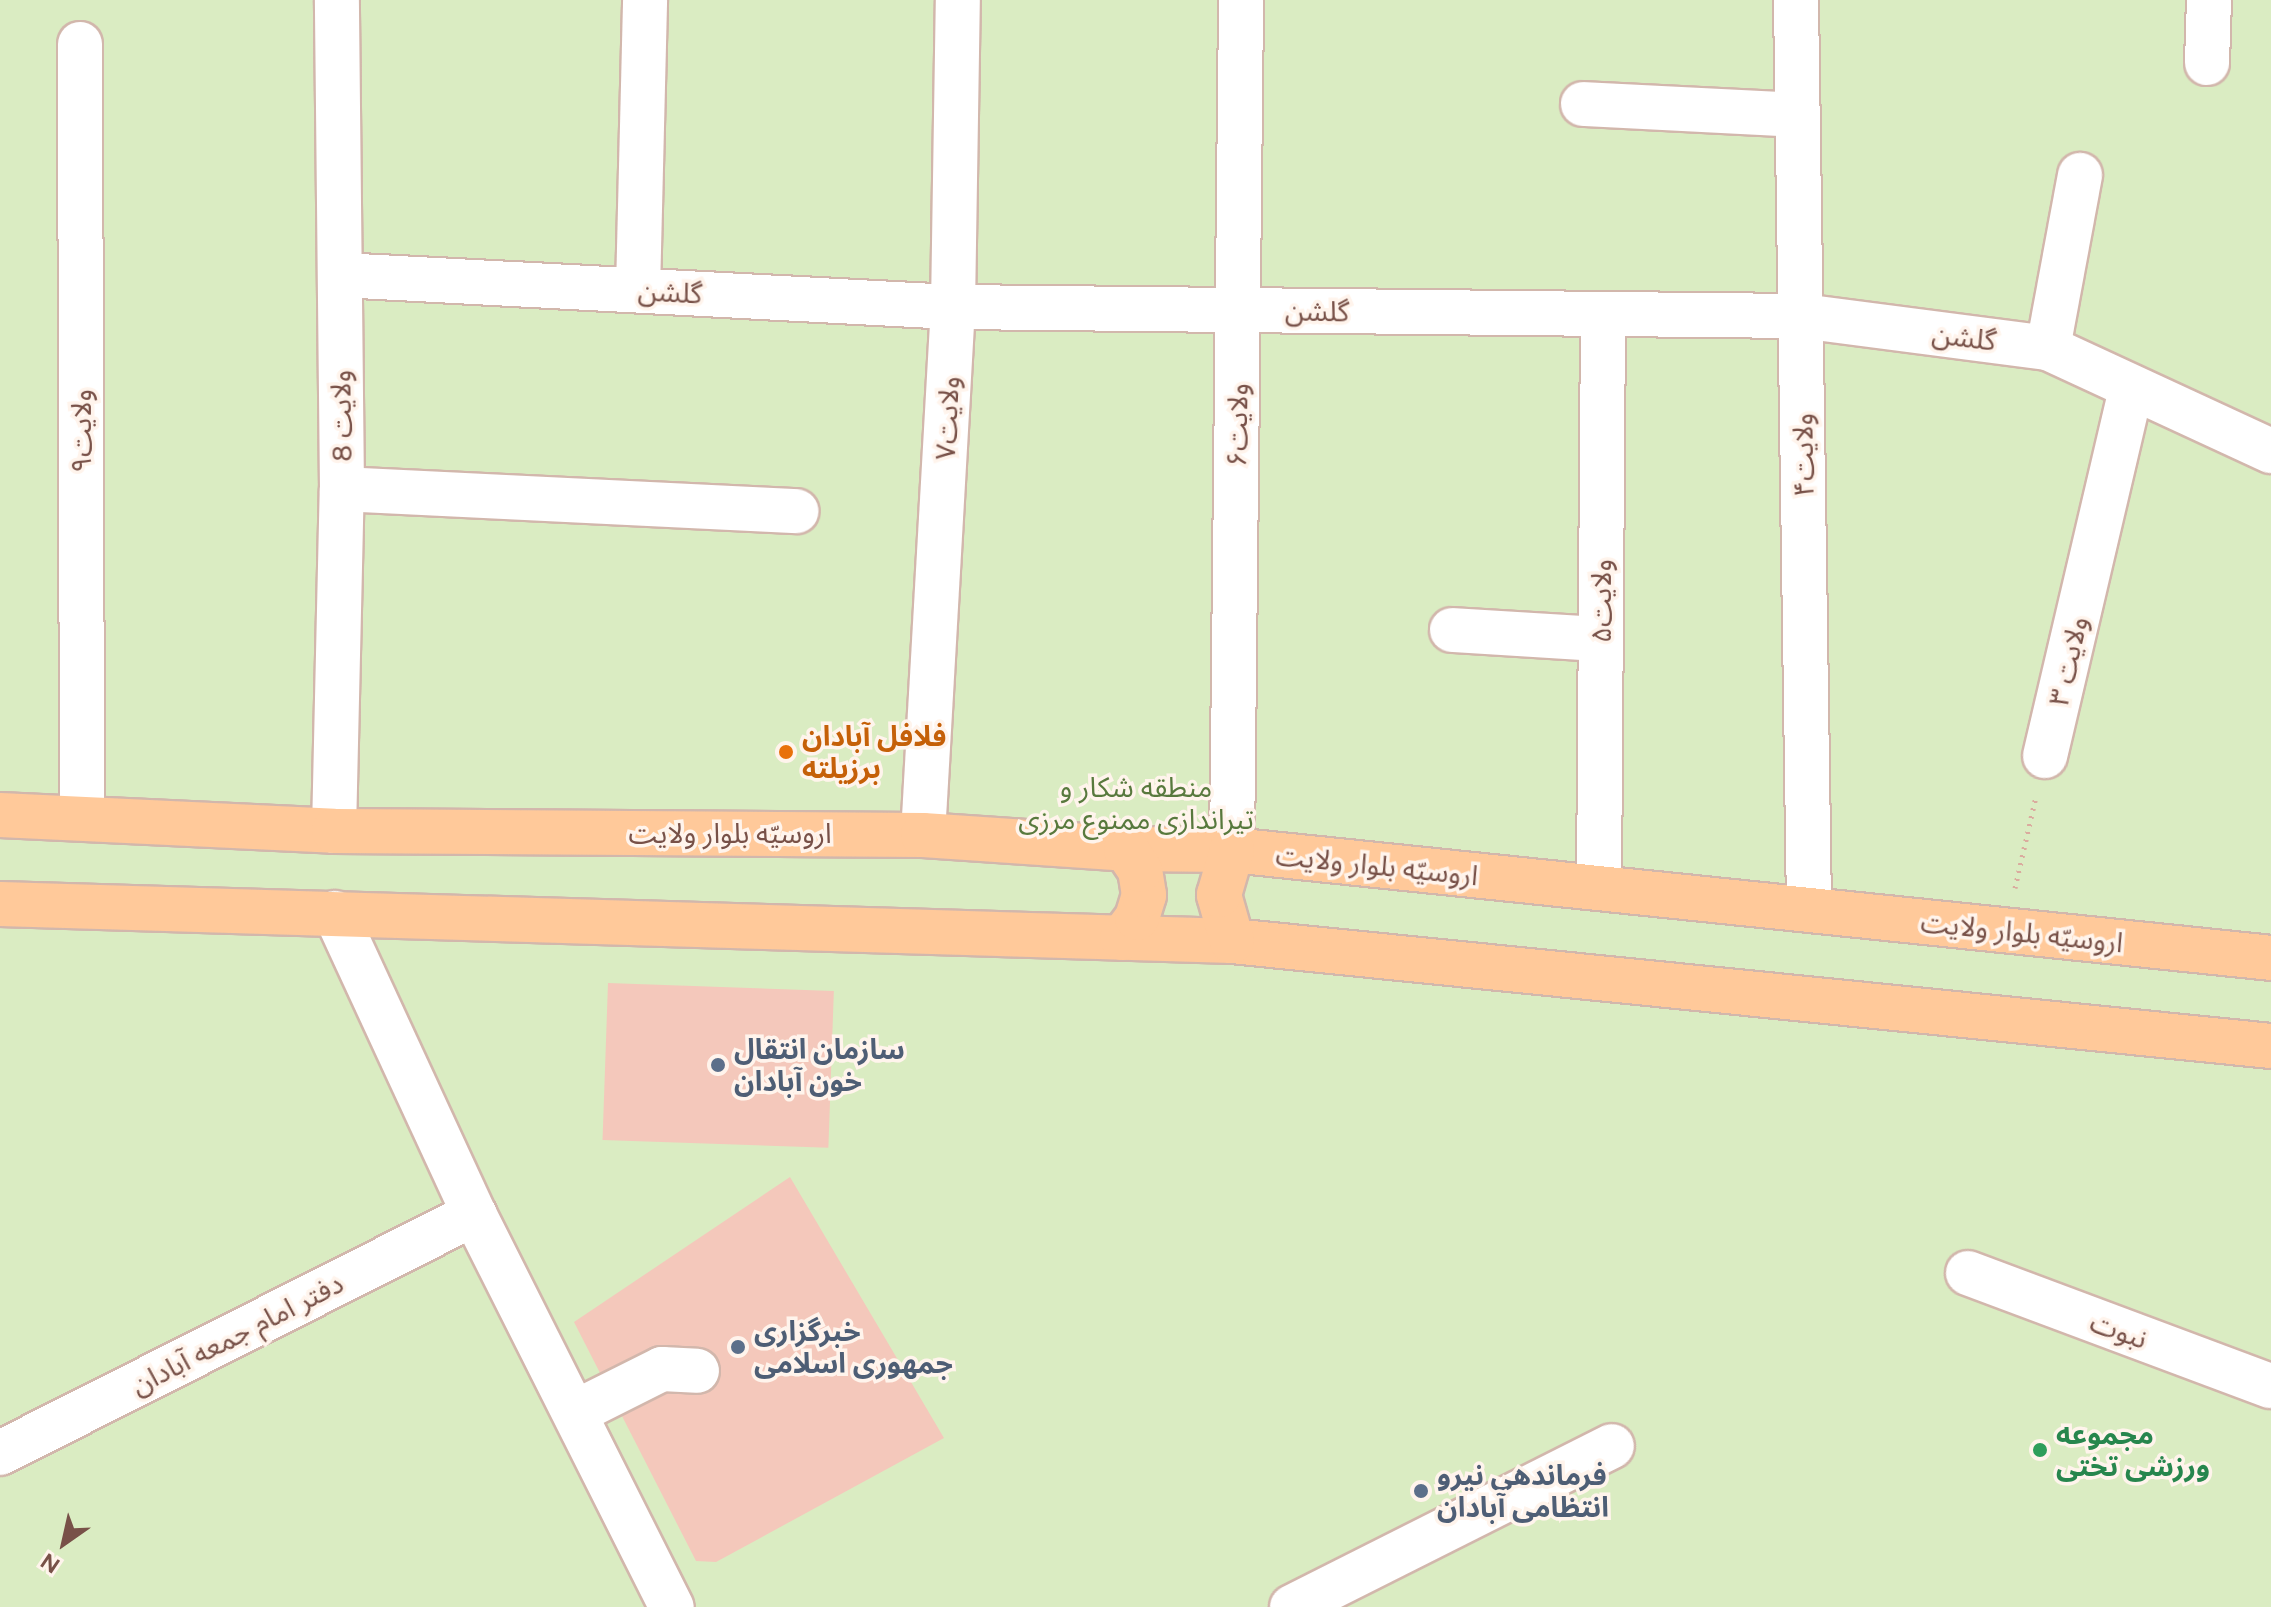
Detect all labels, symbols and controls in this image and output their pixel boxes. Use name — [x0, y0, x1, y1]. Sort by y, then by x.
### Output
street label: گلشن — [637, 274, 703, 310]
street label: گلشن — [1285, 294, 1349, 328]
street label: گلشن — [1930, 316, 1998, 358]
street label: ولایت 8 — [323, 370, 359, 462]
street label: ولایت۷ — [928, 375, 966, 461]
street label: ولایت۶ — [1219, 383, 1255, 467]
street label: ولایت۹ — [64, 389, 98, 473]
street label: ولایت۴ — [1785, 413, 1821, 497]
street label: ولایت۵ — [1584, 559, 1618, 643]
street label: ولایت ۳ — [2041, 613, 2095, 709]
place label: فلافل آبادان برزیلته — [802, 719, 946, 785]
marker: فلافل آبادان برزیلته — [777, 743, 795, 761]
park label: منطقه شکار و تیراندازی ممنوع مرزی — [1018, 770, 1254, 836]
street label: اروسیّه بلوار ولایت — [628, 816, 832, 850]
street label: اروسیّه بلوار ولایت — [1274, 838, 1480, 892]
street label: اروسیّه بلوار ولایت — [1919, 905, 2125, 959]
place label: سازمان انتقال خون آبادان — [734, 1032, 905, 1098]
marker: سازمان انتقال خون آبادان — [709, 1056, 727, 1074]
street label: دفتر امام جمعه آبادان — [125, 1266, 349, 1402]
street label: نبوت — [2086, 1304, 2152, 1356]
place label: خبرگزاری جمهوری اسلامی — [754, 1314, 953, 1380]
marker: خبرگزاری جمهوری اسلامی — [729, 1338, 747, 1356]
place label: مجموعه ورزشی تختی — [2056, 1417, 2210, 1483]
marker: مجموعه ورزشی تختی — [2031, 1441, 2049, 1459]
place label: فرماندهی نیرو انتظامی آبادان — [1437, 1458, 1609, 1524]
marker: فرماندهی نیرو انتظامی آبادان — [1412, 1482, 1430, 1500]
north arrow — [24, 1503, 104, 1583]
text: N — [36, 1547, 65, 1579]

